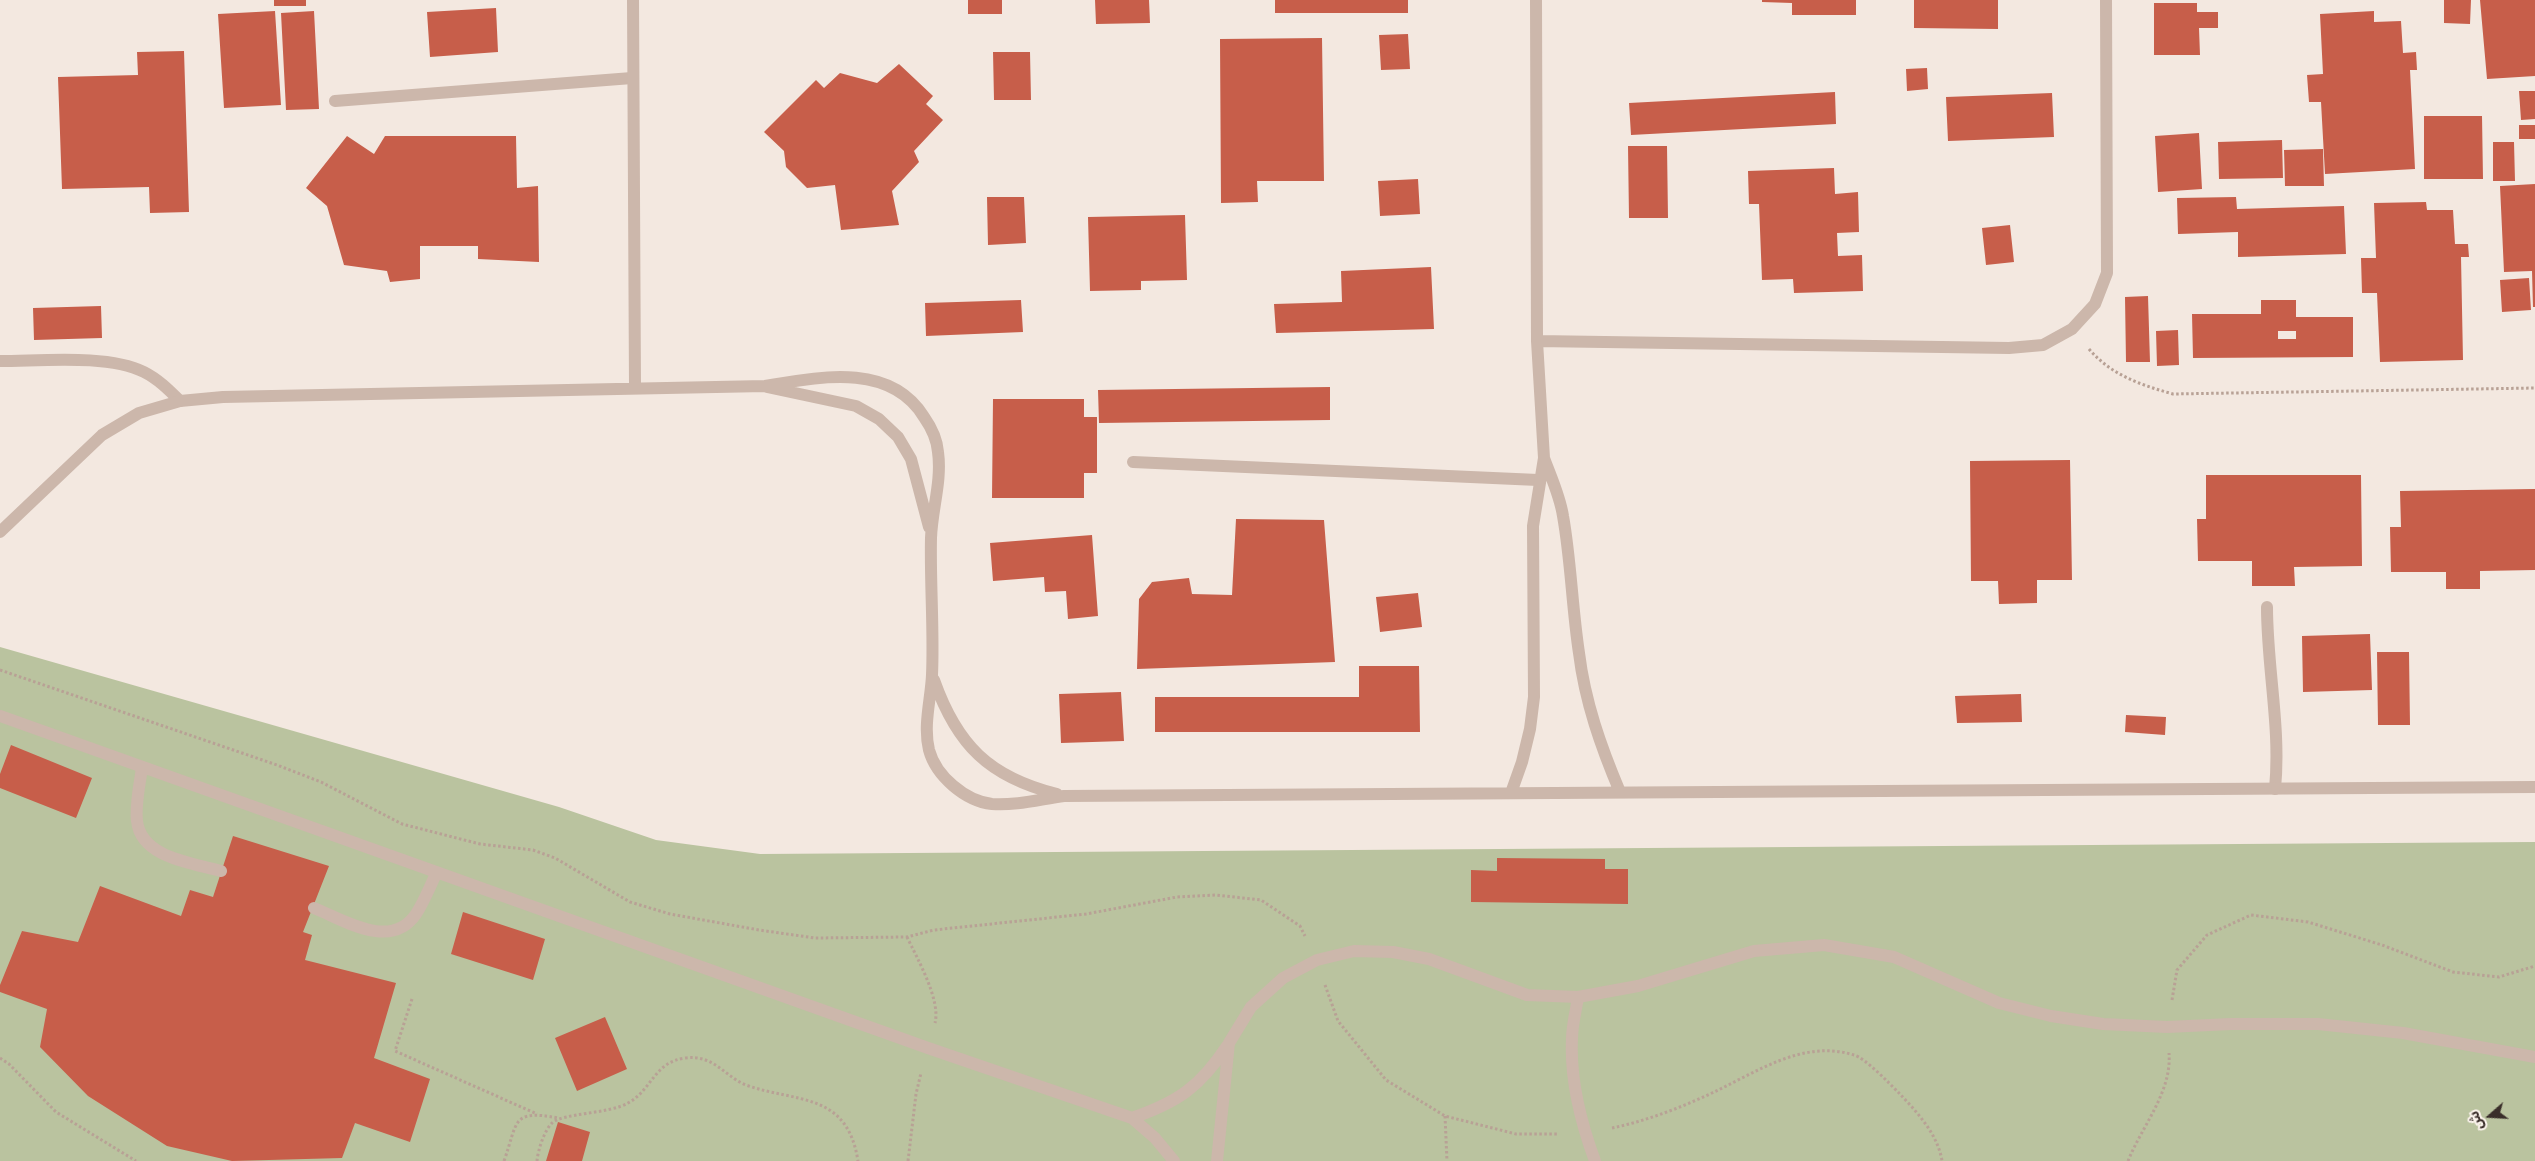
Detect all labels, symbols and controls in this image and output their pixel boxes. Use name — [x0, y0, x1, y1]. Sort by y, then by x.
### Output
north arrow — [2465, 1091, 2515, 1141]
text: ش — [2464, 1109, 2487, 1133]

